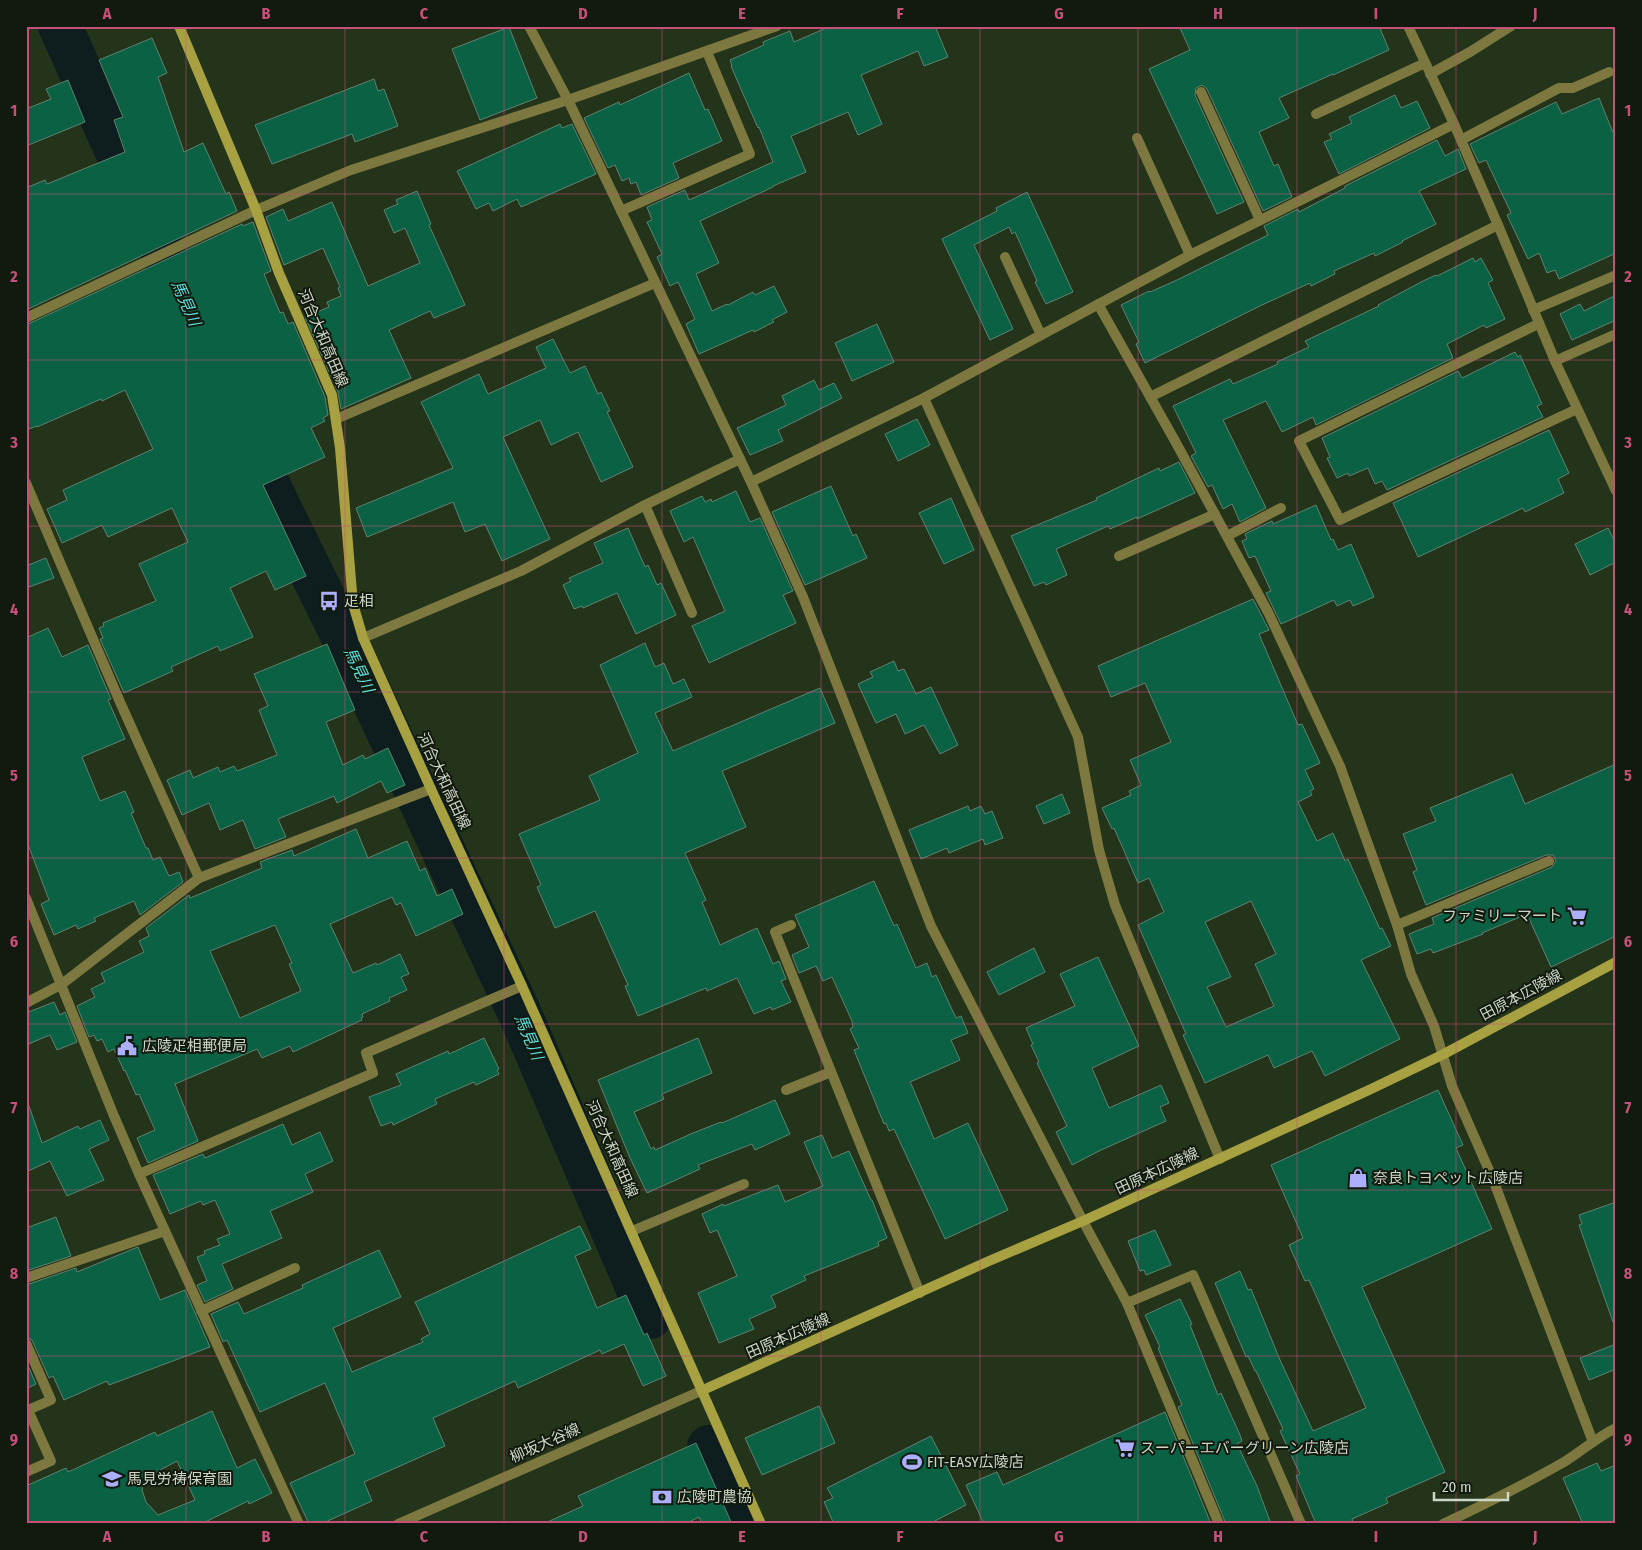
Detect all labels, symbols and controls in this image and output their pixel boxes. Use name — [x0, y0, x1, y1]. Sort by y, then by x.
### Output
text: A — [102, 4, 112, 23]
text: B — [262, 4, 271, 23]
text: C — [420, 4, 429, 23]
text: D — [578, 4, 588, 23]
text: E — [738, 4, 746, 23]
text: F — [896, 4, 904, 23]
text: G — [1054, 4, 1064, 23]
text: H — [1213, 4, 1223, 23]
text: I — [1374, 4, 1378, 23]
text: J — [1532, 4, 1537, 23]
text: 1 — [11, 101, 17, 120]
text: 1 — [1625, 101, 1631, 120]
text: 2 — [9, 267, 18, 286]
text: 2 — [1623, 267, 1632, 286]
water label: 馬見川 — [168, 277, 205, 331]
street label: 河合大和高田線 — [294, 286, 352, 390]
text: 3 — [9, 433, 18, 452]
text: 3 — [1623, 433, 1632, 452]
bus stop icon: 疋相 — [318, 590, 340, 612]
place label: 疋相 — [344, 592, 374, 610]
text: 4 — [10, 600, 18, 619]
text: 4 — [1624, 600, 1632, 619]
water label: 馬見川 — [340, 644, 379, 698]
street label: 河合大和高田線 — [414, 730, 474, 832]
text: 5 — [10, 766, 18, 785]
text: 5 — [1624, 766, 1632, 785]
supermarket icon: ファミリーマート — [1566, 905, 1588, 927]
place label: ファミリーマート — [1442, 907, 1562, 925]
text: 6 — [10, 932, 18, 951]
text: 6 — [1624, 932, 1632, 951]
street label: 田原本広陵線 — [1477, 966, 1565, 1024]
water label: 馬見川 — [511, 1011, 548, 1065]
public building icon: 広陵疋相郵便局 — [116, 1035, 138, 1057]
place label: 広陵疋相郵便局 — [142, 1037, 247, 1055]
street label: 河合大和高田線 — [582, 1097, 642, 1201]
text: 7 — [11, 1098, 18, 1117]
text: 7 — [1625, 1098, 1632, 1117]
street label: 田原本広陵線 — [1112, 1144, 1202, 1198]
shop icon: 奈良トヨペット広陵店 — [1347, 1167, 1369, 1189]
place label: 奈良トヨペット広陵店 — [1373, 1169, 1523, 1187]
text: 8 — [10, 1264, 19, 1283]
text: 8 — [1624, 1264, 1633, 1283]
street label: 田原本広陵線 — [743, 1309, 833, 1363]
street label: 柳坂大谷線 — [507, 1420, 583, 1466]
text: 9 — [10, 1430, 18, 1449]
text: 9 — [1624, 1430, 1632, 1449]
supermarket icon: スーパーエバーグリーン広陵店 — [1114, 1437, 1136, 1459]
place label: スーパーエバーグリーン広陵店 — [1140, 1439, 1349, 1457]
sports icon: FIT-EASY広陵店 — [901, 1451, 923, 1473]
place label: FIT-EASY広陵店 — [927, 1453, 1024, 1471]
school or university icon: 馬見労祷保育園 — [101, 1468, 123, 1490]
place label: 馬見労祷保育園 — [127, 1470, 232, 1488]
scale bar — [1434, 1470, 1508, 1502]
text: 20 m — [1442, 1478, 1472, 1496]
bank icon: 広陵町農協 — [651, 1486, 673, 1508]
place label: 広陵町農協 — [677, 1488, 752, 1506]
text: A — [102, 1527, 112, 1546]
text: B — [262, 1527, 271, 1546]
text: C — [420, 1527, 429, 1546]
text: D — [578, 1527, 588, 1546]
text: E — [738, 1527, 746, 1546]
text: F — [896, 1527, 904, 1546]
text: G — [1054, 1527, 1064, 1546]
text: H — [1213, 1527, 1223, 1546]
text: I — [1374, 1527, 1378, 1546]
text: J — [1532, 1527, 1537, 1546]

